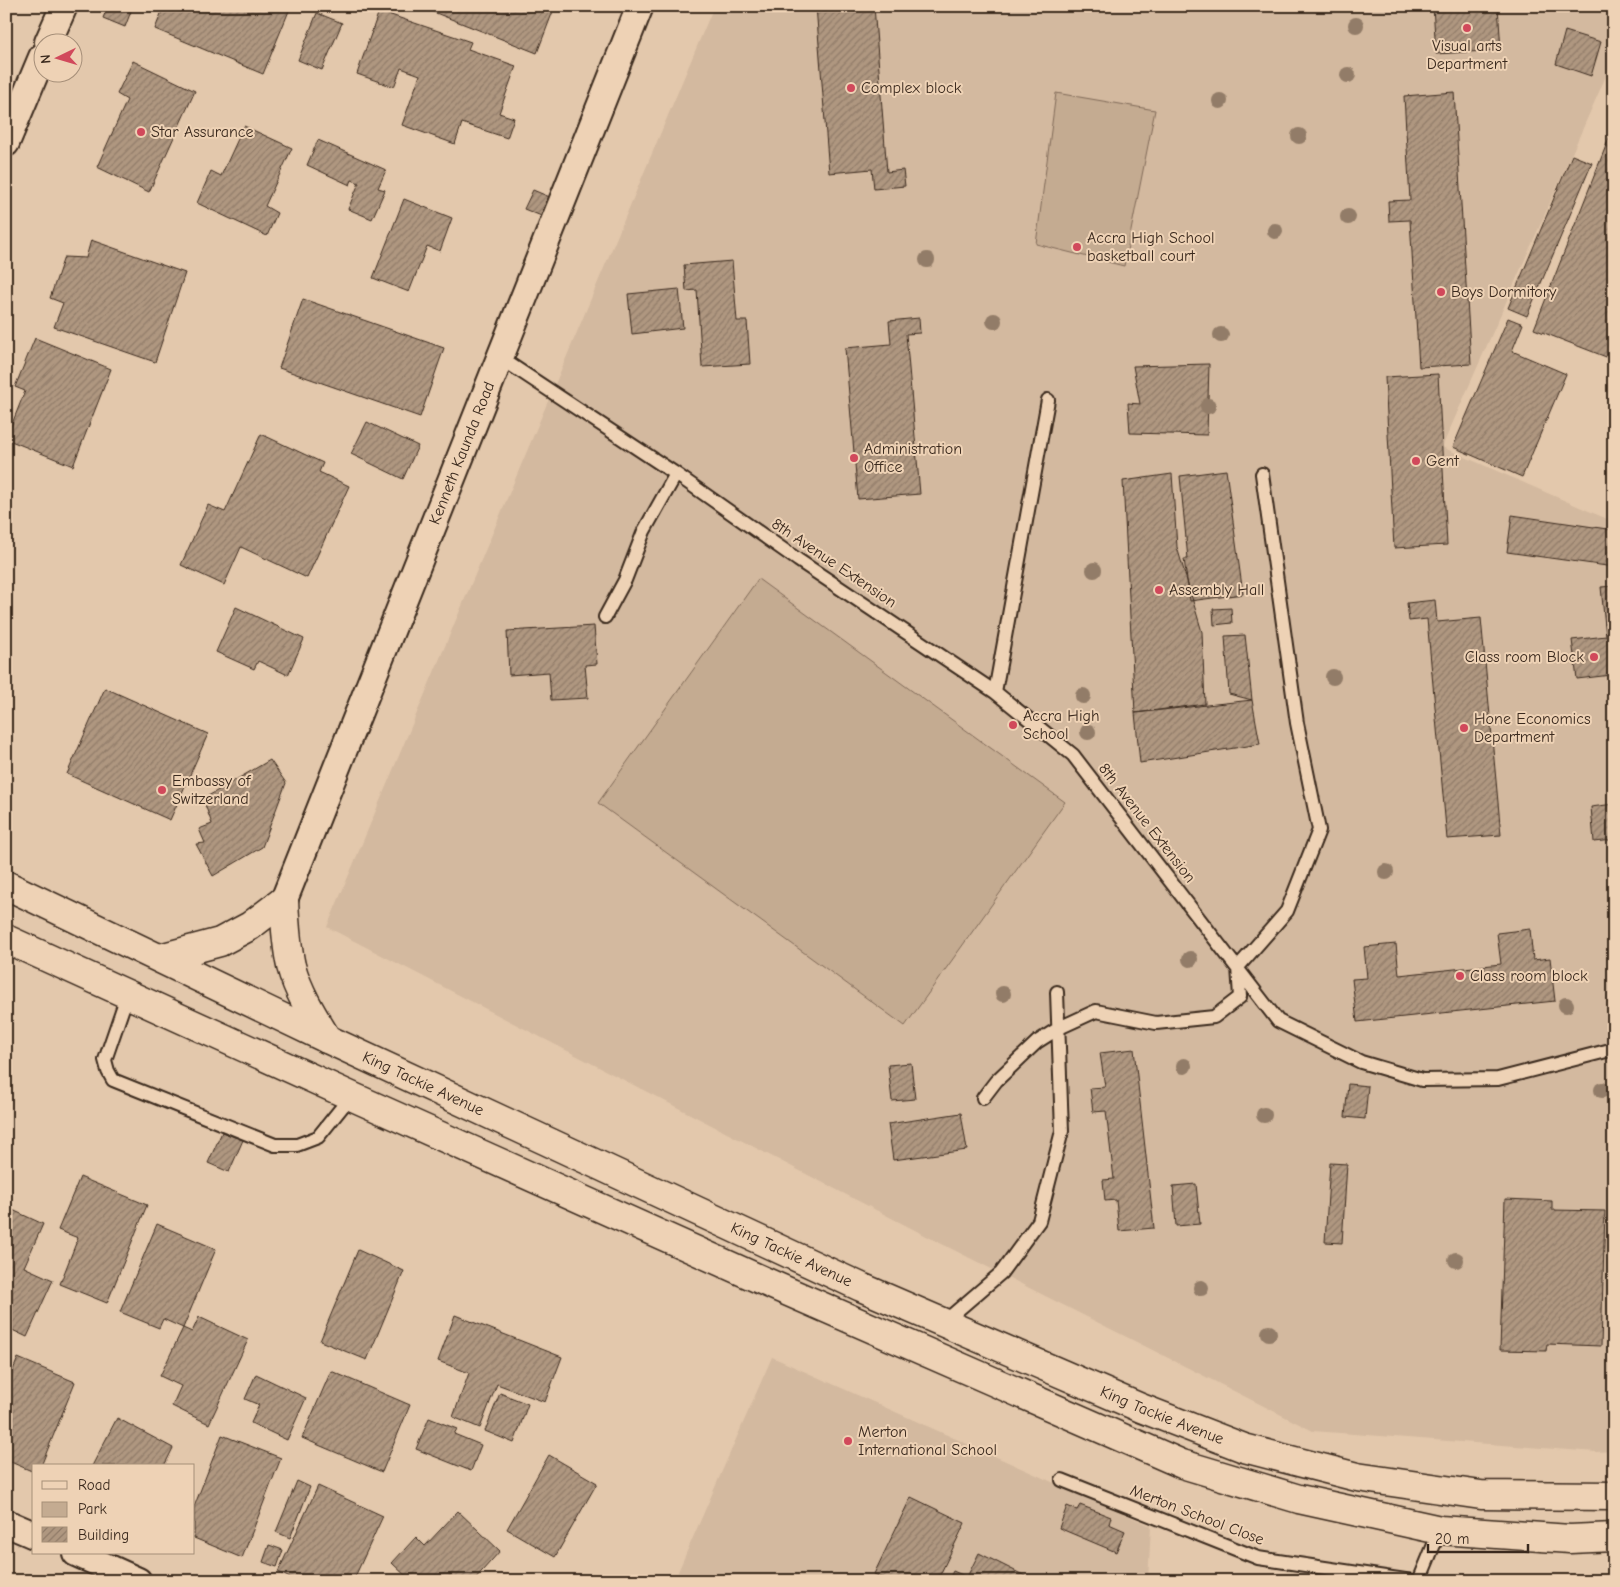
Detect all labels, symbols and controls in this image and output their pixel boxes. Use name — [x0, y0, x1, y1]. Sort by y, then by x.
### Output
marker: Visual arts Department — [1461, 22, 1473, 34]
north arrow — [32, 32, 82, 82]
place label: Visual arts Department — [1427, 37, 1508, 73]
text: N — [37, 54, 54, 64]
place label: Complex block — [861, 79, 962, 97]
marker: Complex block — [845, 82, 857, 94]
place label: Star Assurance — [151, 123, 254, 141]
marker: Star Assurance — [135, 126, 147, 138]
place label: Accra High School basketball court — [1087, 229, 1215, 265]
marker: Accra High School basketball court — [1071, 241, 1083, 253]
place label: Boys Dormitory — [1451, 283, 1557, 301]
marker: Boys Dormitory — [1435, 286, 1447, 298]
street label: Kenneth Kaunda Road — [425, 379, 498, 527]
place label: Administration Office — [864, 440, 962, 476]
marker: Administration Office — [848, 452, 860, 464]
place label: Gent — [1426, 452, 1459, 470]
marker: Gent — [1410, 455, 1422, 467]
street label: 8th Avenue Extension — [768, 515, 900, 611]
place label: Assembly Hall — [1169, 581, 1264, 599]
marker: Assembly Hall — [1153, 584, 1165, 596]
place label: Class room Block — [1465, 648, 1584, 666]
marker: Class room Block — [1588, 651, 1600, 663]
place label: Accra High School — [1023, 707, 1100, 743]
place label: Hone Economics Department — [1474, 710, 1591, 746]
marker: Accra High School — [1007, 719, 1019, 731]
marker: Hone Economics Department — [1458, 722, 1470, 734]
street label: 8th Avenue Extension — [1095, 760, 1199, 886]
place label: Embassy of Switzerland — [172, 772, 252, 808]
marker: Embassy of Switzerland — [156, 784, 168, 796]
place label: Class room block — [1470, 967, 1588, 985]
marker: Class room block — [1454, 970, 1466, 982]
street label: King Tackie Avenue — [360, 1048, 487, 1120]
street label: King Tackie Avenue — [728, 1219, 855, 1291]
street label: King Tackie Avenue — [1097, 1382, 1226, 1448]
place label: Merton International School — [858, 1423, 997, 1459]
marker: Merton International School — [842, 1435, 854, 1447]
legend — [32, 1464, 195, 1554]
text: Road — [78, 1476, 110, 1494]
street label: Merton School Close — [1128, 1481, 1266, 1549]
text: Park — [78, 1500, 107, 1518]
scale bar — [1428, 1522, 1528, 1554]
text: Building — [78, 1526, 129, 1544]
text: 20 m — [1435, 1530, 1469, 1548]

